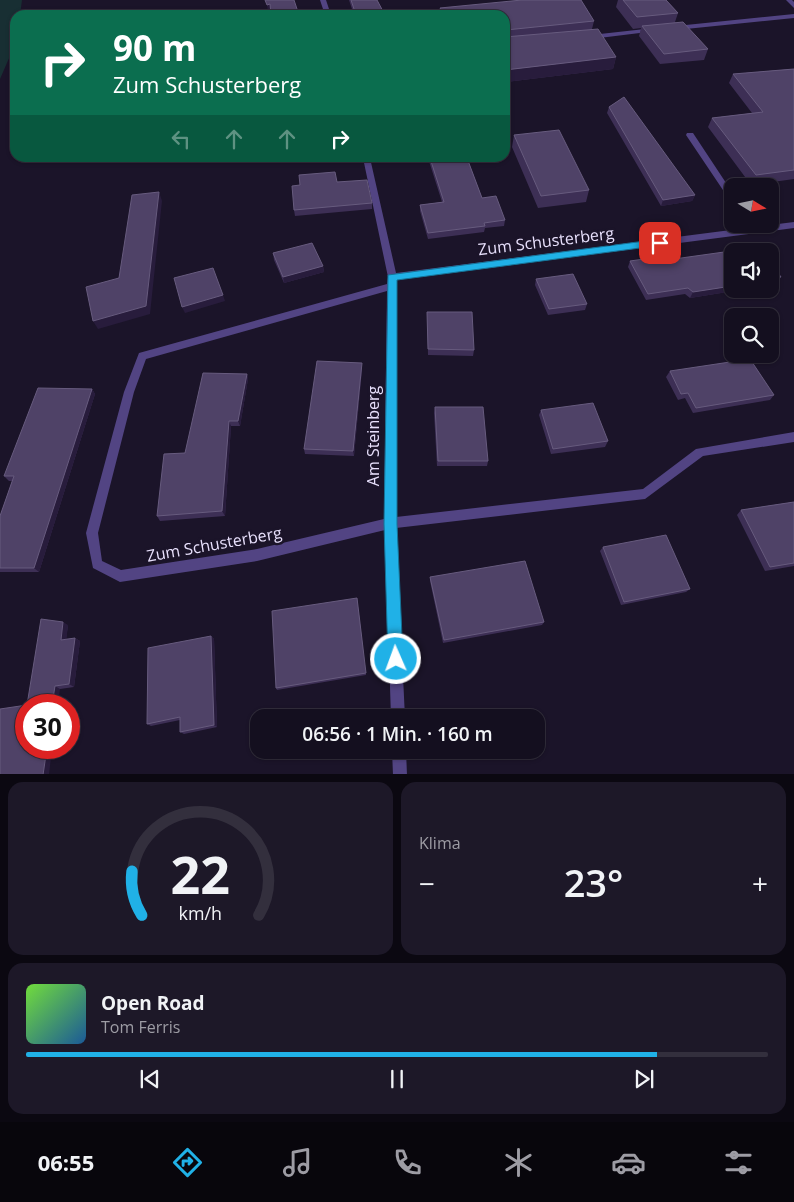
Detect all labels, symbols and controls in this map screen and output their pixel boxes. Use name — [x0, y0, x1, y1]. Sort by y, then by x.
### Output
text: 90 m — [113, 24, 196, 71]
icon: right — [30, 30, 95, 95]
text: Zum Schusterberg — [113, 69, 301, 99]
icon: left — [167, 125, 195, 153]
icon: ahead — [220, 125, 248, 153]
icon: ahead — [273, 125, 301, 153]
icon: right — [326, 125, 354, 153]
north arrow — [724, 178, 779, 232]
map controls — [724, 178, 779, 363]
street label: Zum Schusterberg — [477, 222, 616, 260]
pin — [639, 222, 681, 264]
icon: arrive — [646, 229, 674, 257]
button: sound — [724, 243, 779, 298]
button: search — [724, 308, 779, 363]
street label: Am Steinberg — [362, 385, 384, 486]
street label: Zum Schusterberg — [145, 521, 284, 567]
position arrow — [369, 632, 421, 684]
speed limit sign: 30 — [15, 694, 80, 759]
text: 06:56 · 1 Min. · 160 m — [302, 721, 493, 747]
text: Klima — [419, 832, 461, 854]
text: 22 — [171, 838, 230, 909]
text: 23° — [564, 856, 623, 908]
text: − — [419, 864, 435, 902]
text: + — [752, 864, 768, 902]
text: km/h — [179, 901, 222, 925]
text: Open Road — [101, 990, 205, 1016]
text: Tom Ferris — [101, 1016, 180, 1038]
icon: previous — [136, 1065, 164, 1093]
icon: pause — [383, 1065, 411, 1093]
icon: next — [630, 1065, 658, 1093]
icon: directions — [170, 1145, 205, 1180]
icon: music — [280, 1145, 315, 1180]
icon: phone — [390, 1145, 425, 1180]
icon: climate — [501, 1145, 536, 1180]
icon: car — [611, 1145, 646, 1180]
icon: filters — [721, 1145, 756, 1180]
text: 06:55 — [38, 1147, 94, 1177]

